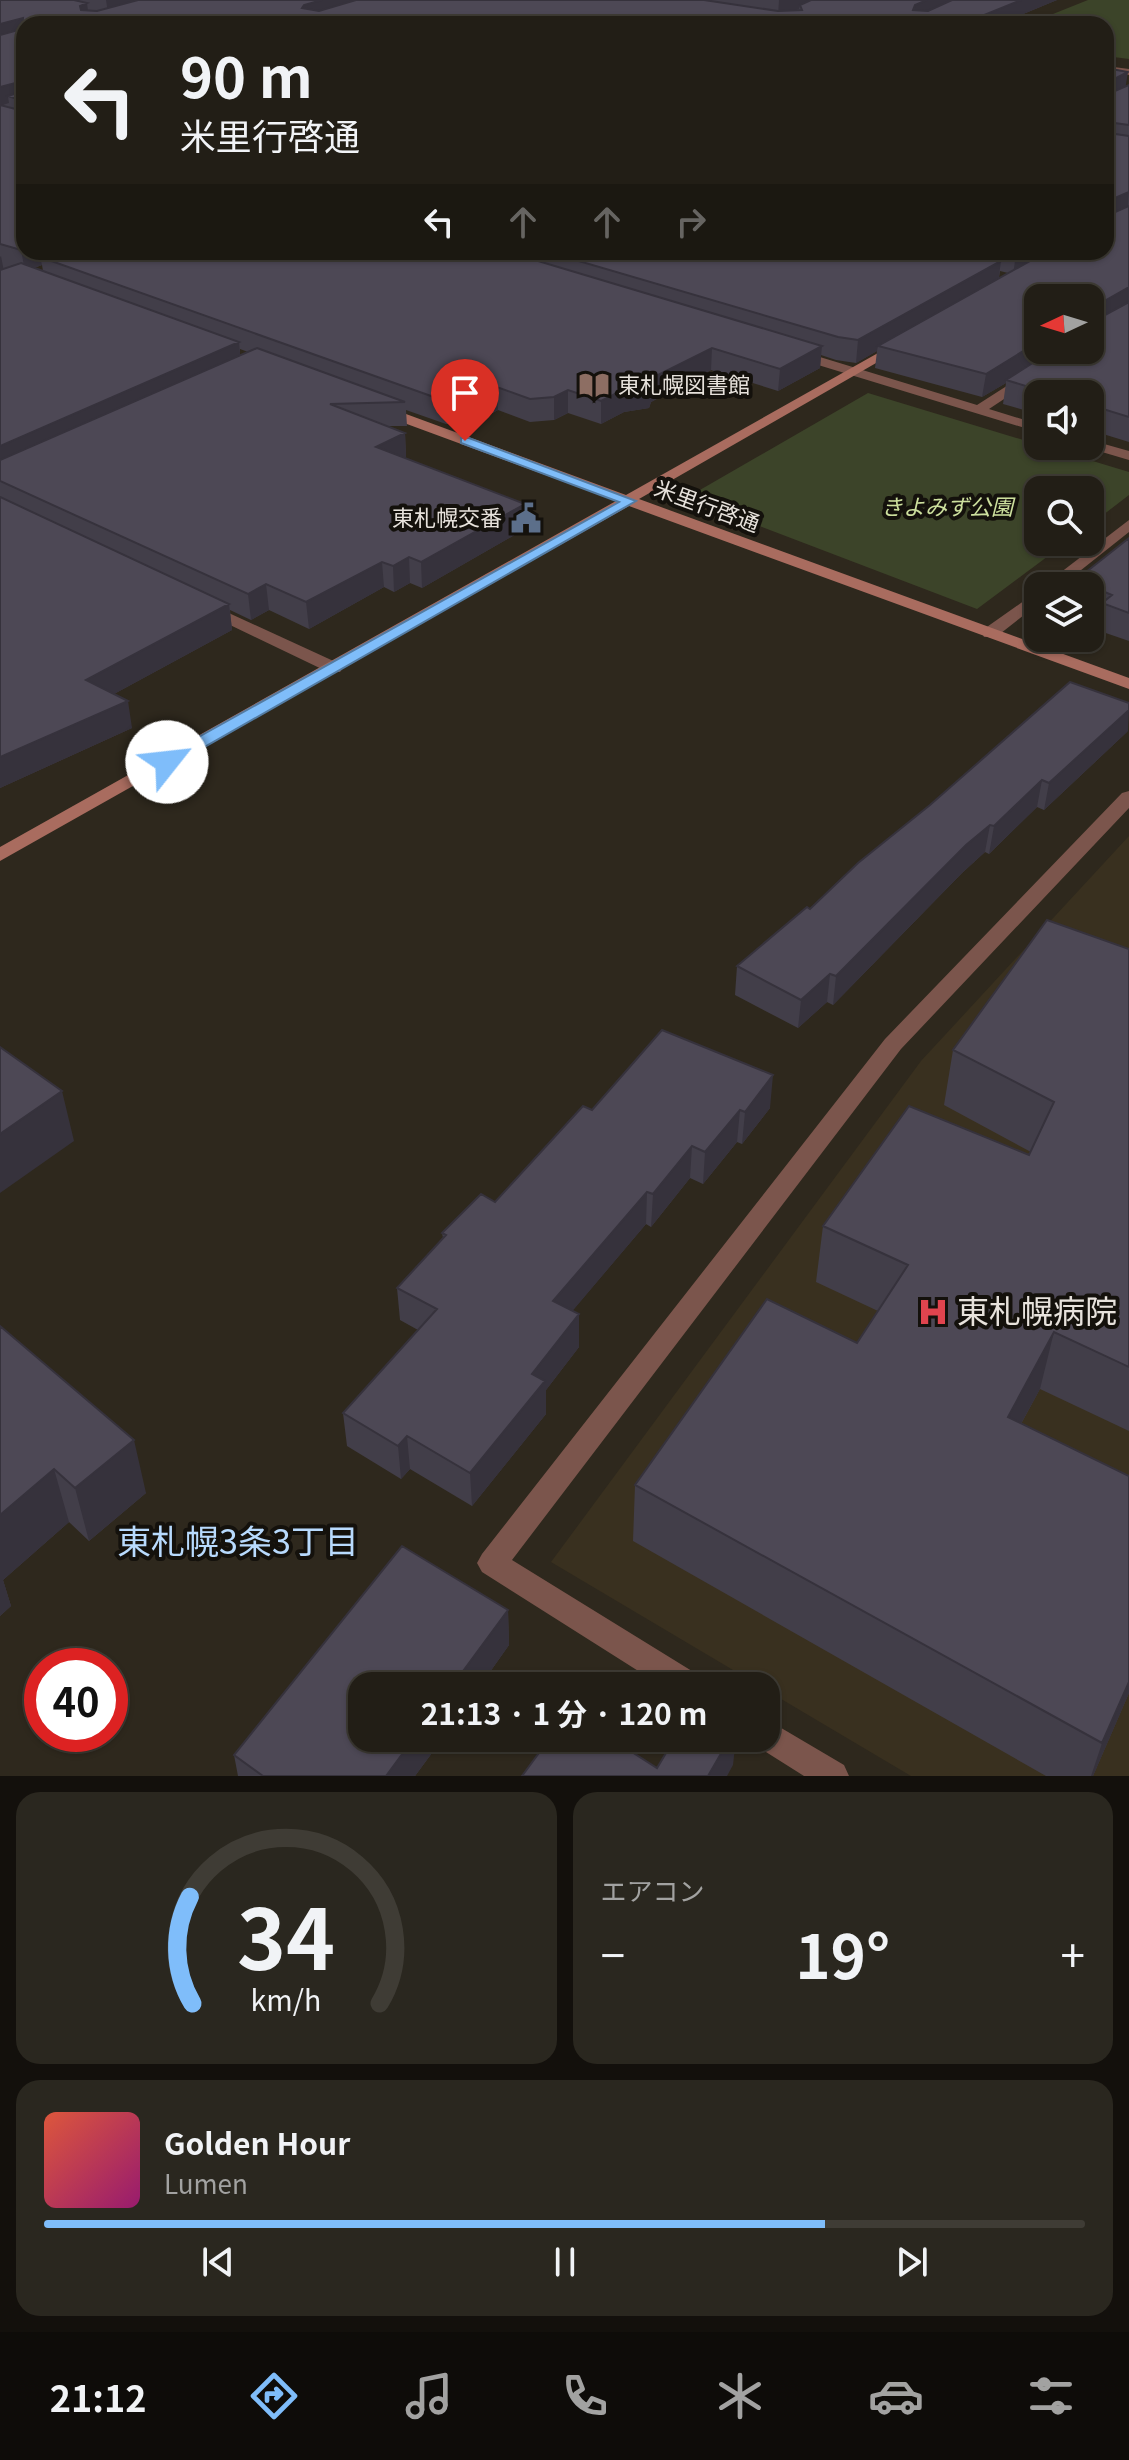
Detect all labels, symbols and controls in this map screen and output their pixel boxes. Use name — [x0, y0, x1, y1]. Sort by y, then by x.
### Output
text: 90 m — [180, 33, 313, 114]
icon: left — [48, 48, 152, 152]
text: 米里行啓通 — [180, 108, 360, 160]
icon: left — [417, 200, 461, 244]
icon: ahead — [501, 200, 545, 244]
icon: ahead — [585, 200, 629, 244]
icon: right — [669, 200, 713, 244]
north arrow — [1024, 284, 1104, 364]
map controls — [1024, 284, 1104, 652]
pin — [431, 359, 499, 441]
place label: 東札幌図書館 — [618, 367, 750, 399]
library icon: 東札幌図書館 — [577, 368, 611, 402]
icon: arrive — [443, 371, 487, 415]
button: sound — [1024, 380, 1104, 460]
street label: 米里行啓通 — [651, 470, 765, 538]
button: search — [1024, 476, 1104, 556]
park label: きよみず公園 — [881, 489, 1016, 521]
place label: 東札幌交番 — [392, 500, 502, 532]
public building icon: 東札幌交番 — [509, 501, 543, 535]
button: layers — [1024, 572, 1104, 652]
position arrow — [125, 720, 209, 804]
place label: 東札幌病院 — [957, 1286, 1117, 1332]
hospital icon: 東札幌病院 — [916, 1295, 950, 1329]
district label: 東札幌3条3丁目 — [117, 1515, 359, 1564]
speed limit sign: 40 — [24, 1648, 128, 1752]
text: 21:13 · 1 分 · 120 m — [421, 1690, 707, 1734]
text: エアコン — [601, 1871, 705, 1908]
text: 34 — [237, 1873, 335, 1994]
text: 19° — [795, 1909, 890, 1996]
text: − — [601, 1921, 625, 1985]
text: + — [1061, 1921, 1085, 1985]
text: km/h — [251, 1978, 322, 2019]
text: Golden Hour — [164, 2120, 350, 2164]
text: Lumen — [164, 2164, 248, 2201]
icon: previous — [196, 2240, 240, 2284]
icon: pause — [543, 2240, 587, 2284]
icon: next — [890, 2240, 934, 2284]
icon: directions — [246, 2368, 302, 2424]
icon: music — [401, 2368, 457, 2424]
icon: phone — [557, 2368, 613, 2424]
icon: climate — [712, 2368, 768, 2424]
icon: car — [868, 2368, 924, 2424]
icon: filters — [1023, 2368, 1079, 2424]
text: 21:12 — [50, 2370, 146, 2422]

